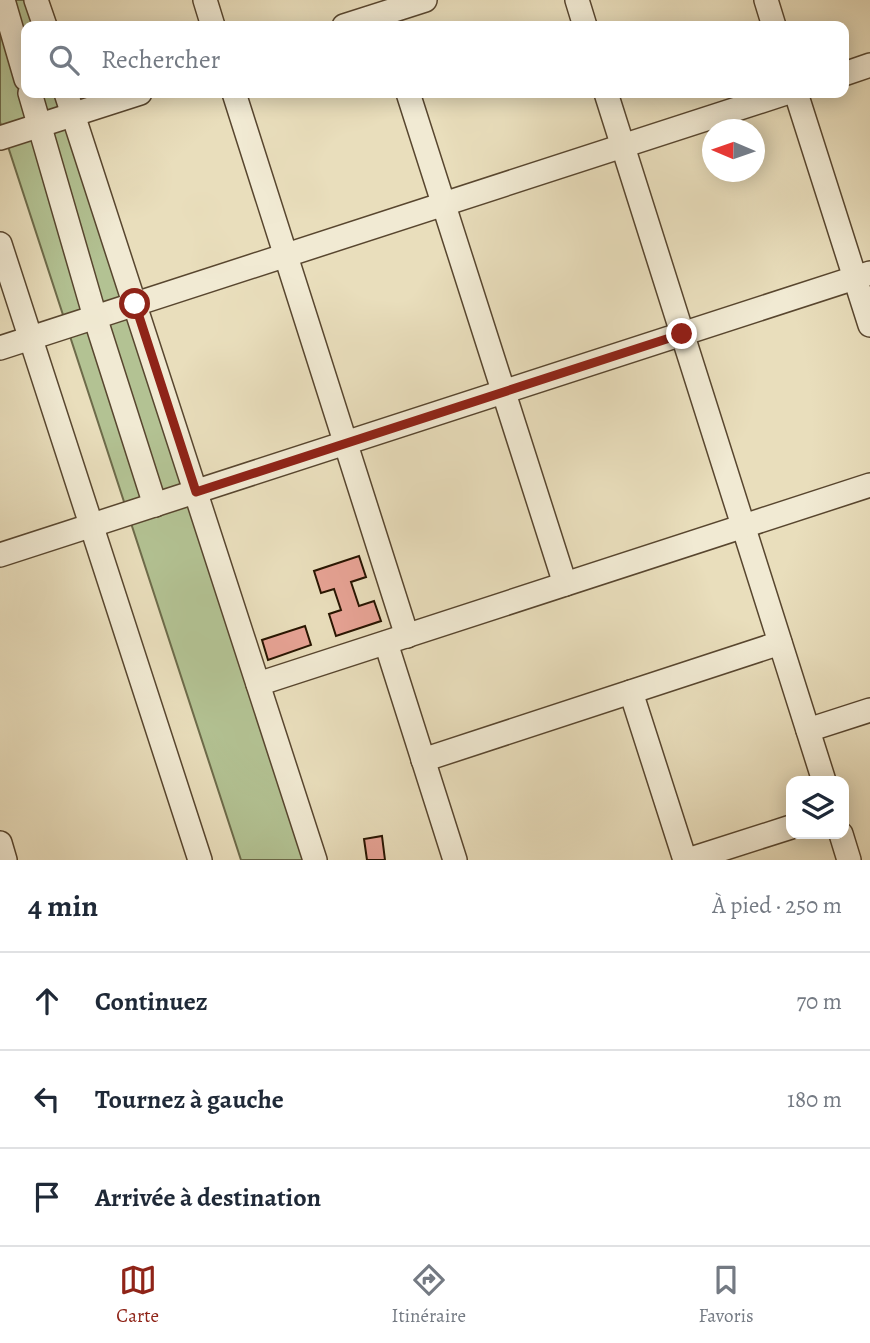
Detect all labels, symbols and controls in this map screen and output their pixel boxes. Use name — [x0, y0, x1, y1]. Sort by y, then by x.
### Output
search box — [21, 21, 849, 98]
icon: search — [45, 41, 83, 79]
text: Rechercher — [101, 42, 221, 77]
north arrow — [702, 119, 765, 182]
route start — [119, 288, 150, 319]
route end — [666, 318, 697, 349]
map controls — [786, 776, 849, 839]
button: layers — [786, 776, 849, 839]
text: 4 min — [28, 886, 98, 926]
text: À pied · 250 m — [712, 890, 842, 921]
icon: ahead — [28, 982, 66, 1020]
text: Continuez — [95, 984, 208, 1019]
text: 70 m — [796, 986, 842, 1017]
icon: left — [28, 1080, 66, 1118]
text: Tournez à gauche — [95, 1082, 284, 1117]
text: 180 m — [787, 1084, 842, 1115]
icon: arrive — [28, 1178, 66, 1216]
text: Arrivée à destination — [95, 1180, 321, 1215]
tab: Carte — [116, 1261, 159, 1329]
tab: Itinéraire — [392, 1261, 466, 1329]
tab: Favoris — [698, 1261, 754, 1329]

